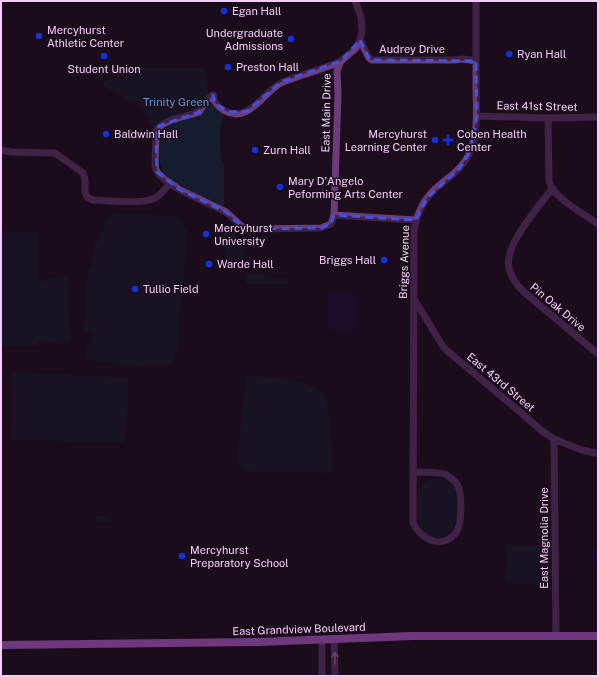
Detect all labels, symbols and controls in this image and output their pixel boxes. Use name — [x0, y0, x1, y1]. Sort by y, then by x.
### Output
place label: Egan Hall — [232, 5, 281, 17]
marker: Egan Hall — [219, 6, 229, 16]
place label: Mercyhurst Athletic Center — [47, 24, 124, 49]
place label: Undergraduate Admissions — [206, 27, 283, 52]
marker: Mercyhurst Athletic Center — [34, 31, 44, 41]
marker: Undergraduate Admissions — [286, 34, 296, 44]
street label: Audrey Drive — [379, 43, 445, 55]
place label: Ryan Hall — [517, 48, 566, 60]
marker: Ryan Hall — [504, 49, 514, 59]
marker: Student Union — [99, 51, 109, 61]
place label: Preston Hall — [236, 61, 299, 73]
marker: Preston Hall — [223, 62, 233, 72]
place label: Student Union — [68, 63, 140, 75]
street label: East Main Drive — [319, 73, 333, 153]
park label: Trinity Green — [143, 96, 209, 108]
street label: East 41st Street — [496, 99, 578, 113]
place label: Baldwin Hall — [114, 128, 178, 140]
place label: Mercyhurst Learning Center — [345, 128, 427, 153]
place label: Coben Health Center — [457, 128, 527, 153]
marker: Baldwin Hall — [101, 129, 111, 139]
marker: Coben Health Center — [442, 134, 454, 146]
marker: Mercyhurst Learning Center — [430, 135, 440, 145]
place label: Zurn Hall — [263, 144, 311, 156]
marker: Zurn Hall — [250, 145, 260, 155]
place label: Mary D'Angelo Peforming Arts Center — [288, 175, 403, 200]
marker: Mary D'Angelo Peforming Arts Center — [275, 182, 285, 192]
place label: Mercyhurst University — [214, 222, 273, 247]
street label: Briggs Avenue — [397, 225, 411, 299]
marker: Mercyhurst University — [201, 229, 211, 239]
place label: Briggs Hall — [319, 254, 376, 266]
marker: Briggs Hall — [379, 255, 389, 265]
place label: Warde Hall — [217, 258, 274, 270]
marker: Warde Hall — [204, 259, 214, 269]
street label: Pin Oak Drive — [528, 281, 588, 333]
place label: Tullio Field — [143, 283, 198, 295]
marker: Tullio Field — [130, 284, 140, 294]
street label: East 43rd Street — [465, 350, 537, 414]
street label: East Magnolia Drive — [538, 487, 550, 589]
place label: Mercyhurst Preparatory School — [190, 544, 289, 569]
marker: Mercyhurst Preparatory School — [177, 551, 187, 561]
street label: East Grandview Boulevard — [232, 621, 366, 637]
one-way arrow — [331, 652, 339, 665]

